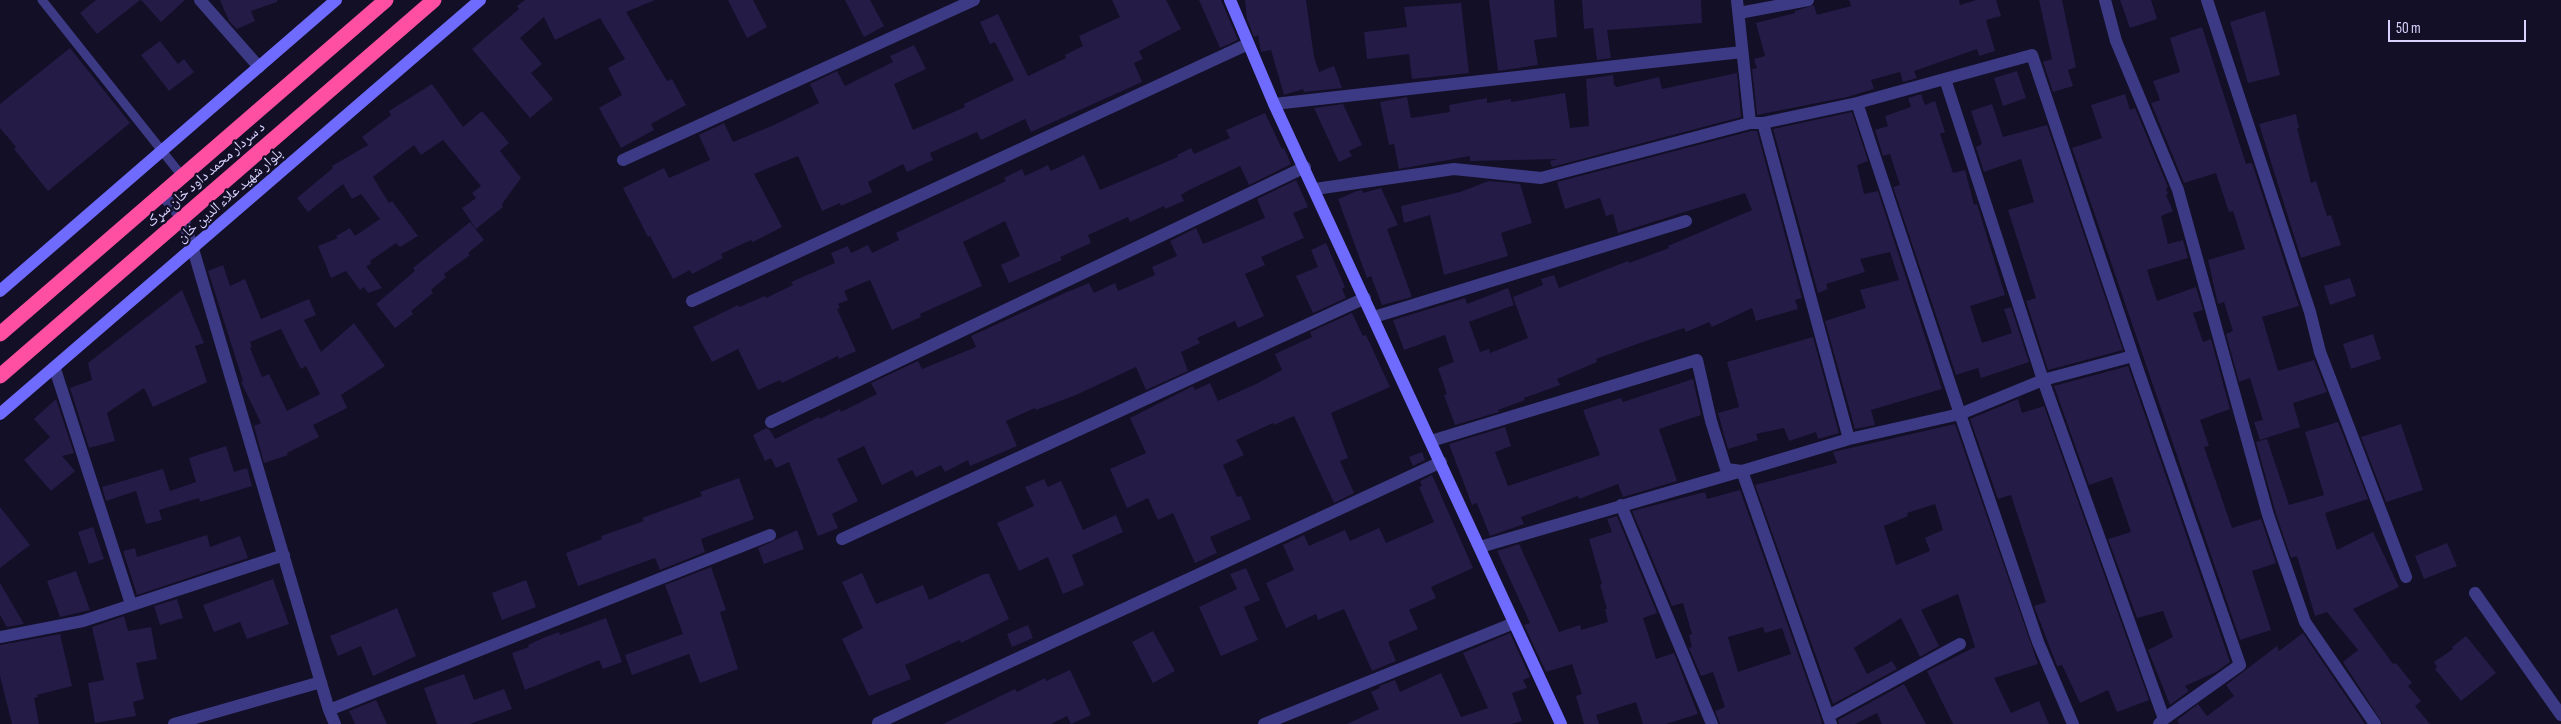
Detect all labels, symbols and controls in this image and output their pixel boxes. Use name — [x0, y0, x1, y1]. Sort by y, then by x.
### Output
scale bar — [2391, 10, 2528, 42]
text: 50 m — [2396, 19, 2421, 38]
street label: د سردار محمد داود خان سړک — [143, 118, 269, 232]
street label: بلوار شهید علاء الدین خان — [173, 145, 287, 247]

